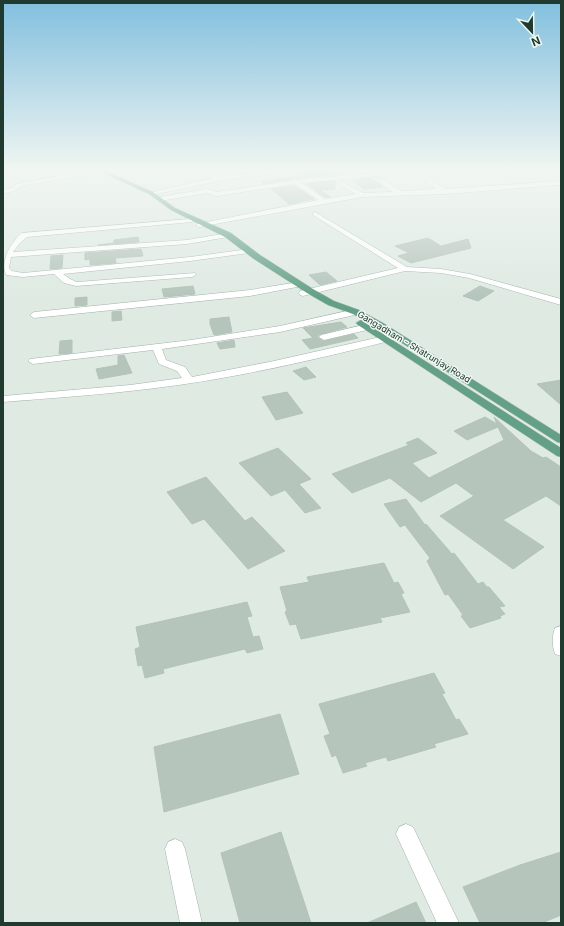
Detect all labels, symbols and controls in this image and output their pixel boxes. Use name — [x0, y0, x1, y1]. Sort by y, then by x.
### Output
north arrow — [512, 12, 552, 52]
text: N — [529, 33, 542, 49]
street label: Gangadham - Shatrunjay Road — [356, 308, 473, 385]

